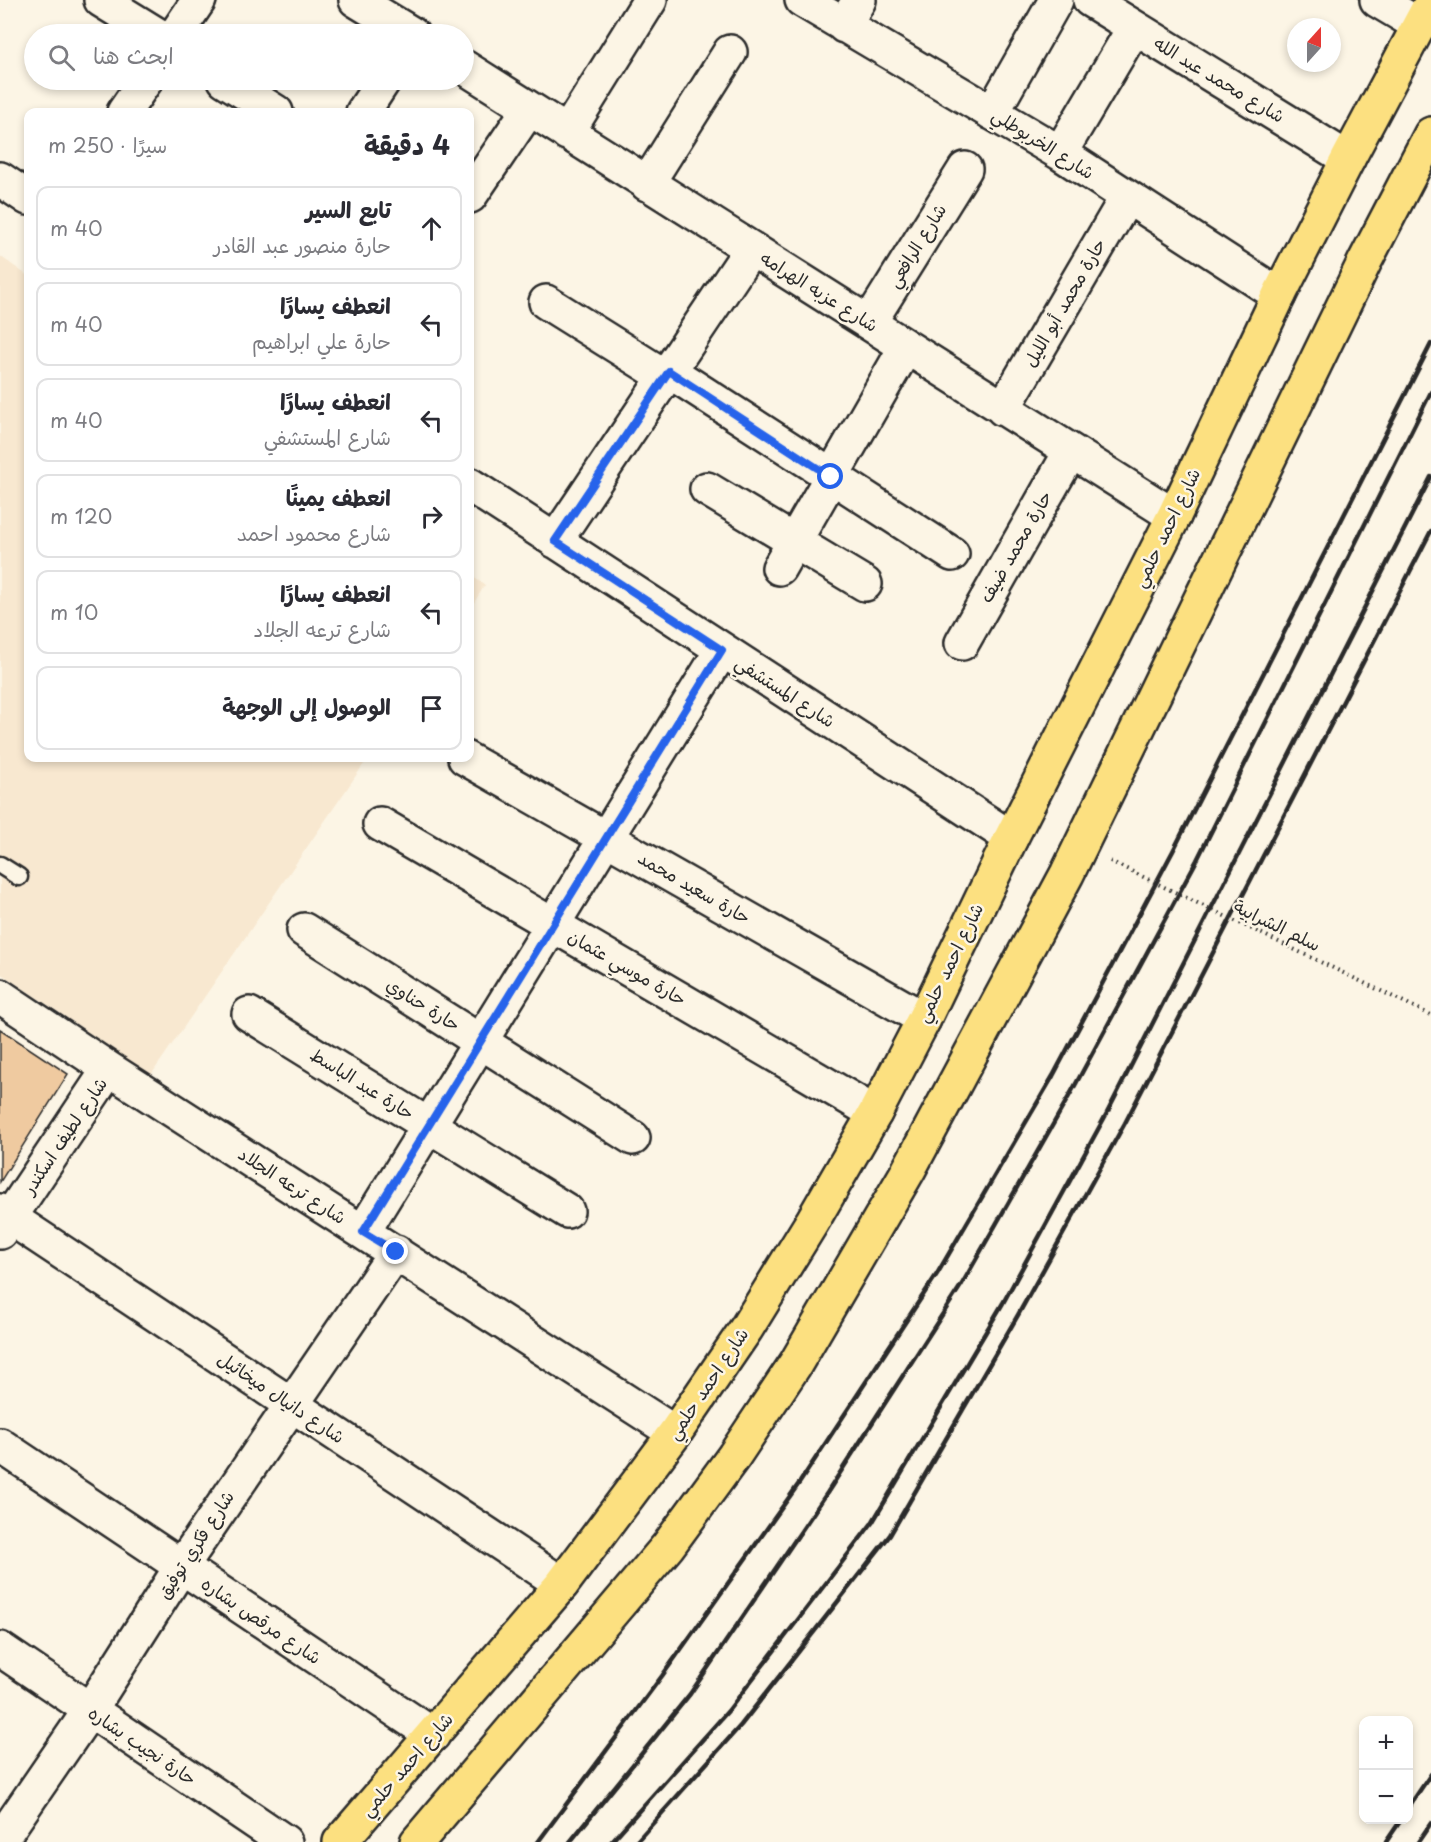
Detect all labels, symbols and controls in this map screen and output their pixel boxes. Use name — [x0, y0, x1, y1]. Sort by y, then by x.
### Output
north arrow — [1287, 18, 1341, 72]
search box — [24, 24, 474, 90]
street label: شارع محمد عبد الله — [1149, 29, 1291, 129]
text: ابحث هنا — [93, 38, 174, 71]
icon: search — [45, 41, 78, 74]
street label: شارع الخربوطلي — [985, 101, 1100, 188]
text: 4 دقيقة — [364, 125, 450, 164]
text: سيرًا · 250 m — [48, 130, 167, 160]
text: تابع السير — [306, 192, 391, 225]
street label: شارع الرافعي — [879, 198, 956, 295]
icon: ahead — [415, 212, 448, 245]
text: 40 m — [50, 213, 103, 243]
text: حارة منصور عبد القادر — [214, 230, 391, 260]
street label: حارة محمد أبو الليل — [1016, 233, 1112, 372]
street label: شارع عزبه الهرامه — [756, 244, 884, 338]
text: انعطف يسارًا — [280, 288, 391, 321]
icon: left — [415, 308, 448, 341]
text: 40 m — [50, 309, 103, 339]
text: حارة علي ابراهيم — [252, 326, 391, 356]
text: انعطف يسارًا — [280, 384, 391, 417]
icon: left — [415, 404, 448, 437]
text: 40 m — [50, 405, 103, 435]
text: شارع المستشفي — [264, 422, 391, 452]
route start — [817, 463, 843, 489]
street label: شارع احمد حلمي — [1125, 463, 1210, 593]
text: انعطف يمينًا — [286, 480, 391, 513]
street label: حارة محمد ضيف — [972, 485, 1058, 607]
icon: right — [415, 500, 448, 533]
text: 120 m — [50, 501, 112, 531]
text: شارع محمود احمد — [237, 518, 391, 548]
text: انعطف يسارًا — [280, 576, 391, 609]
icon: left — [415, 596, 448, 629]
text: 10 m — [50, 597, 98, 627]
text: شارع ترعه الجلاد — [254, 614, 391, 644]
street label: شارع المستشفي — [728, 648, 841, 737]
text: الوصول إلى الوجهة — [222, 689, 391, 722]
icon: arrive — [415, 692, 448, 725]
street label: حارة سعيد محمد — [633, 843, 756, 930]
street label: سلم الشرابية — [1229, 892, 1326, 959]
street label: شارع احمد حلمي — [908, 898, 993, 1028]
street label: حارة موسي عثمان — [561, 922, 692, 1015]
street label: حارة حناوي — [381, 970, 466, 1038]
street label: حارة عبد الباسط — [305, 1040, 420, 1126]
street label: شارع لطيف اسكندر — [13, 1071, 113, 1201]
street label: شارع ترعه الجلاد — [234, 1140, 352, 1230]
route end — [382, 1238, 408, 1264]
street label: شارع احمد حلمي — [659, 1322, 758, 1447]
street label: شارع دانيال ميخائيل — [213, 1344, 351, 1449]
street label: شارع فكري توفيق — [150, 1485, 241, 1604]
street label: شارع مرقص بشاره — [196, 1569, 327, 1670]
street label: حارة نجيب بشاره — [83, 1698, 202, 1791]
street label: شارع احمد حلمي — [353, 1706, 462, 1825]
map controls — [1359, 1716, 1413, 1824]
button: + — [1359, 1716, 1413, 1770]
button: − — [1359, 1770, 1413, 1824]

